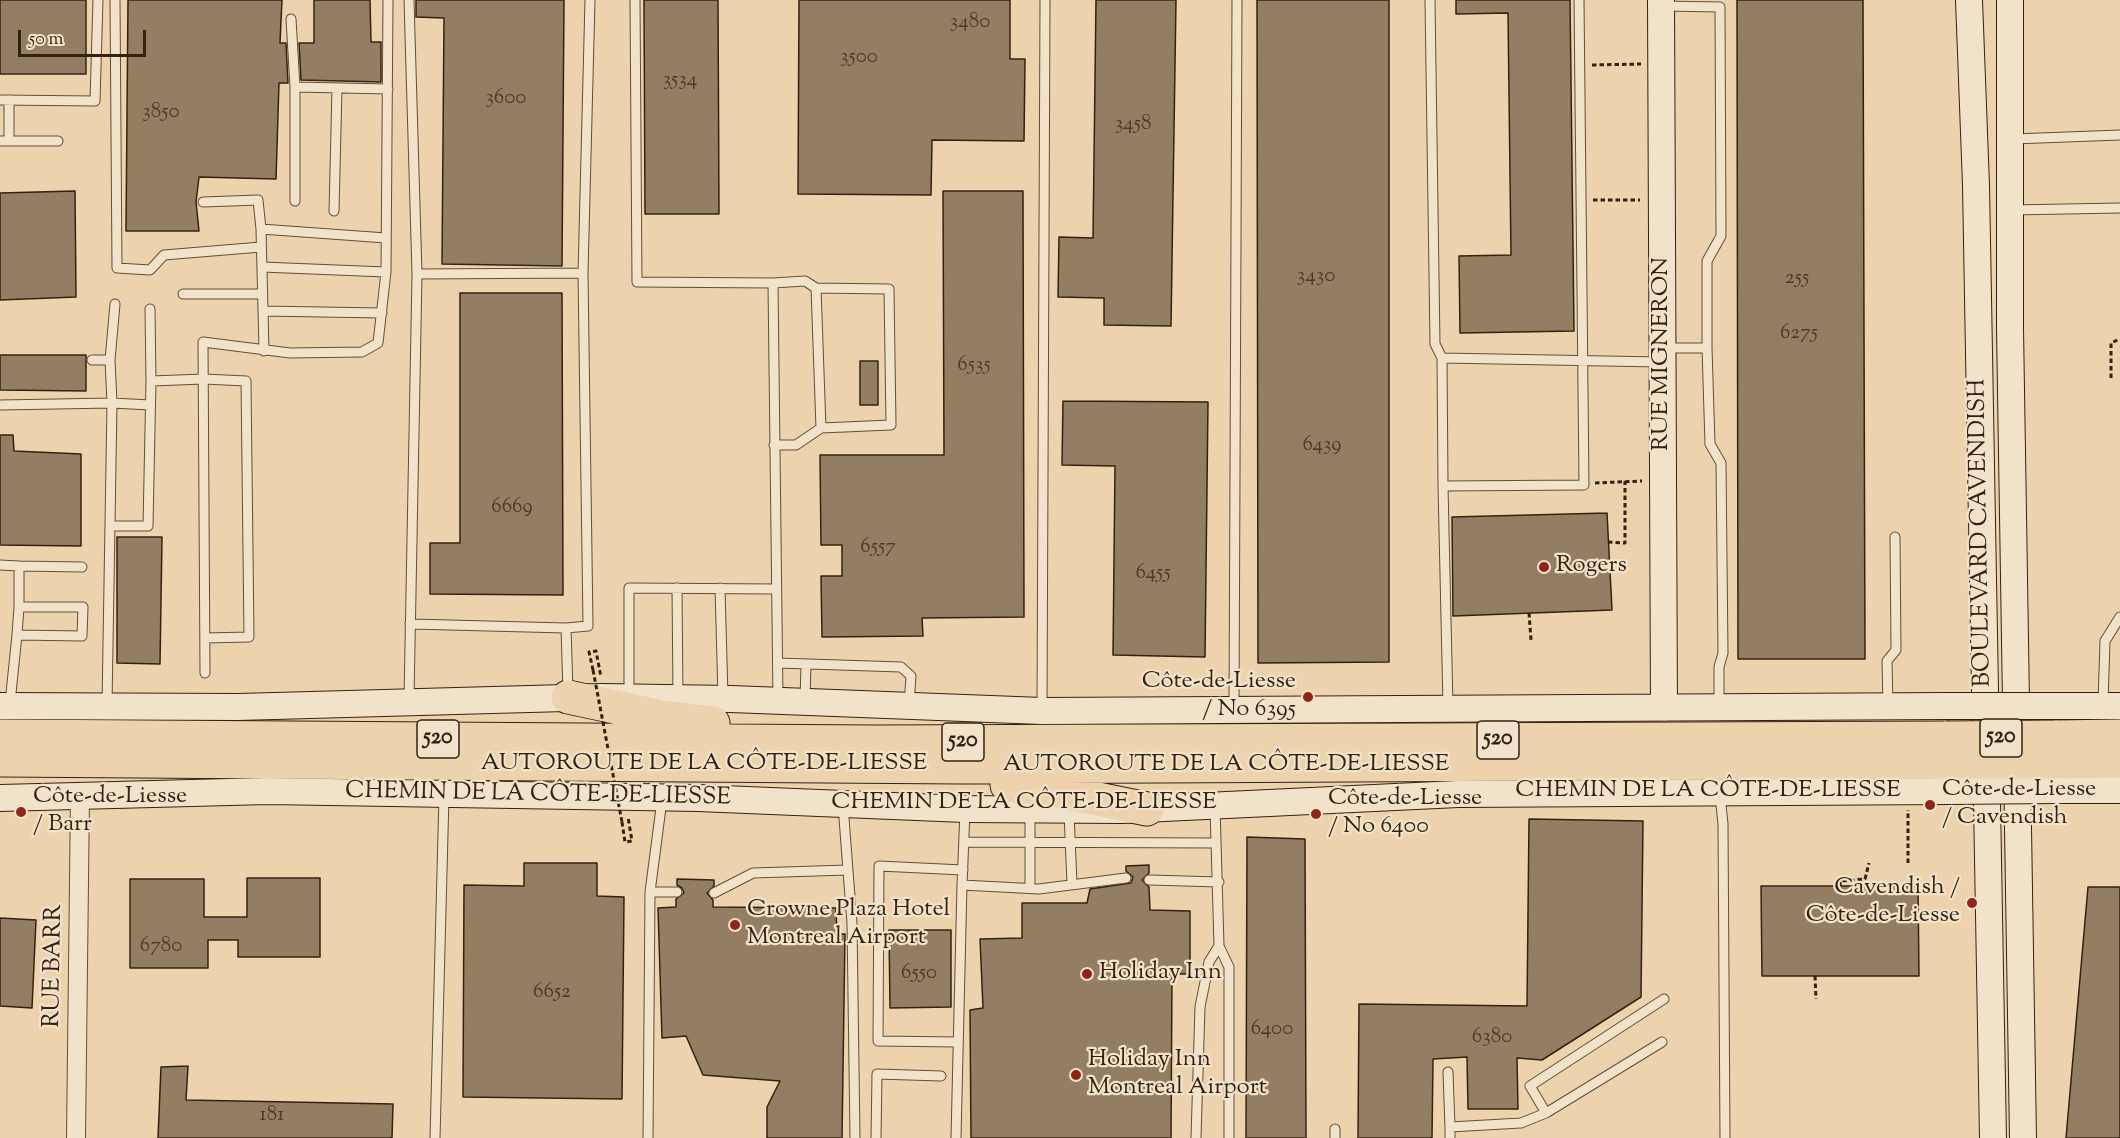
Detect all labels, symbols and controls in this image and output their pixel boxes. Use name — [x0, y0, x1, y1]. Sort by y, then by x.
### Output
house number: 3480 — [950, 10, 990, 36]
scale bar — [21, 18, 148, 56]
text: 50 m — [29, 27, 63, 53]
house number: 3500 — [840, 45, 878, 71]
house number: 3534 — [663, 68, 697, 94]
house number: 3600 — [486, 86, 526, 112]
house number: 3850 — [142, 100, 180, 126]
house number: 3458 — [1115, 112, 1151, 138]
street label: RUE MIGNERON — [1649, 257, 1677, 451]
house number: 3430 — [1297, 264, 1335, 290]
house number: 255 — [1785, 266, 1809, 292]
house number: 6275 — [1780, 321, 1818, 347]
house number: 6535 — [957, 353, 991, 379]
street label: BOULEVARD CAVENDISH — [1965, 379, 1999, 687]
house number: 6439 — [1302, 433, 1342, 459]
house number: 6669 — [491, 495, 533, 521]
house number: 6557 — [860, 535, 896, 561]
place label: Rogers — [1556, 553, 1627, 581]
marker: Rogers — [1537, 560, 1551, 574]
house number: 6455 — [1135, 561, 1171, 587]
place label: Côte-de-Liesse / No 6395 — [1142, 669, 1296, 725]
marker: Côte-de-Liesse / No 6395 — [1301, 690, 1315, 704]
road number: 520 — [1980, 719, 2022, 757]
road number: 520 — [417, 720, 459, 758]
road number: 520 — [1477, 721, 1519, 759]
road number: 520 — [942, 723, 984, 761]
street label: AUTOROUTE DE LA CÔTE-DE-LIESSE — [481, 751, 927, 779]
street label: AUTOROUTE DE LA CÔTE-DE-LIESSE — [1003, 752, 1449, 780]
place label: Côte-de-Liesse / Cavendish — [1942, 777, 2096, 833]
street label: CHEMIN DE LA CÔTE-DE-LIESSE — [345, 778, 731, 814]
street label: CHEMIN DE LA CÔTE-DE-LIESSE — [1515, 778, 1901, 806]
place label: Côte-de-Liesse / Barr — [33, 784, 187, 840]
place label: Côte-de-Liesse / No 6400 — [1328, 786, 1482, 842]
street label: CHEMIN DE LA CÔTE-DE-LIESSE — [831, 790, 1217, 818]
marker: Côte-de-Liesse / Cavendish — [1923, 798, 1937, 812]
marker: Côte-de-Liesse / Barr — [14, 805, 28, 819]
marker: Côte-de-Liesse / No 6400 — [1309, 807, 1323, 821]
place label: Cavendish / Côte-de-Liesse — [1806, 875, 1960, 931]
marker: Cavendish / Côte-de-Liesse — [1965, 896, 1979, 910]
place label: Crowne Plaza Hotel Montreal Airport — [747, 897, 950, 953]
street label: RUE BARR — [40, 904, 70, 1028]
marker: Crowne Plaza Hotel Montreal Airport — [728, 918, 742, 932]
house number: 6780 — [140, 934, 182, 960]
place label: Holiday Inn — [1099, 960, 1222, 988]
house number: 6550 — [901, 961, 937, 987]
marker: Holiday Inn — [1080, 967, 1094, 981]
house number: 6652 — [533, 980, 571, 1006]
house number: 6400 — [1251, 1017, 1293, 1043]
house number: 6380 — [1472, 1025, 1512, 1051]
place label: Holiday Inn Montreal Airport — [1088, 1047, 1267, 1103]
marker: Holiday Inn Montreal Airport — [1069, 1068, 1083, 1082]
house number: 181 — [260, 1103, 284, 1129]

